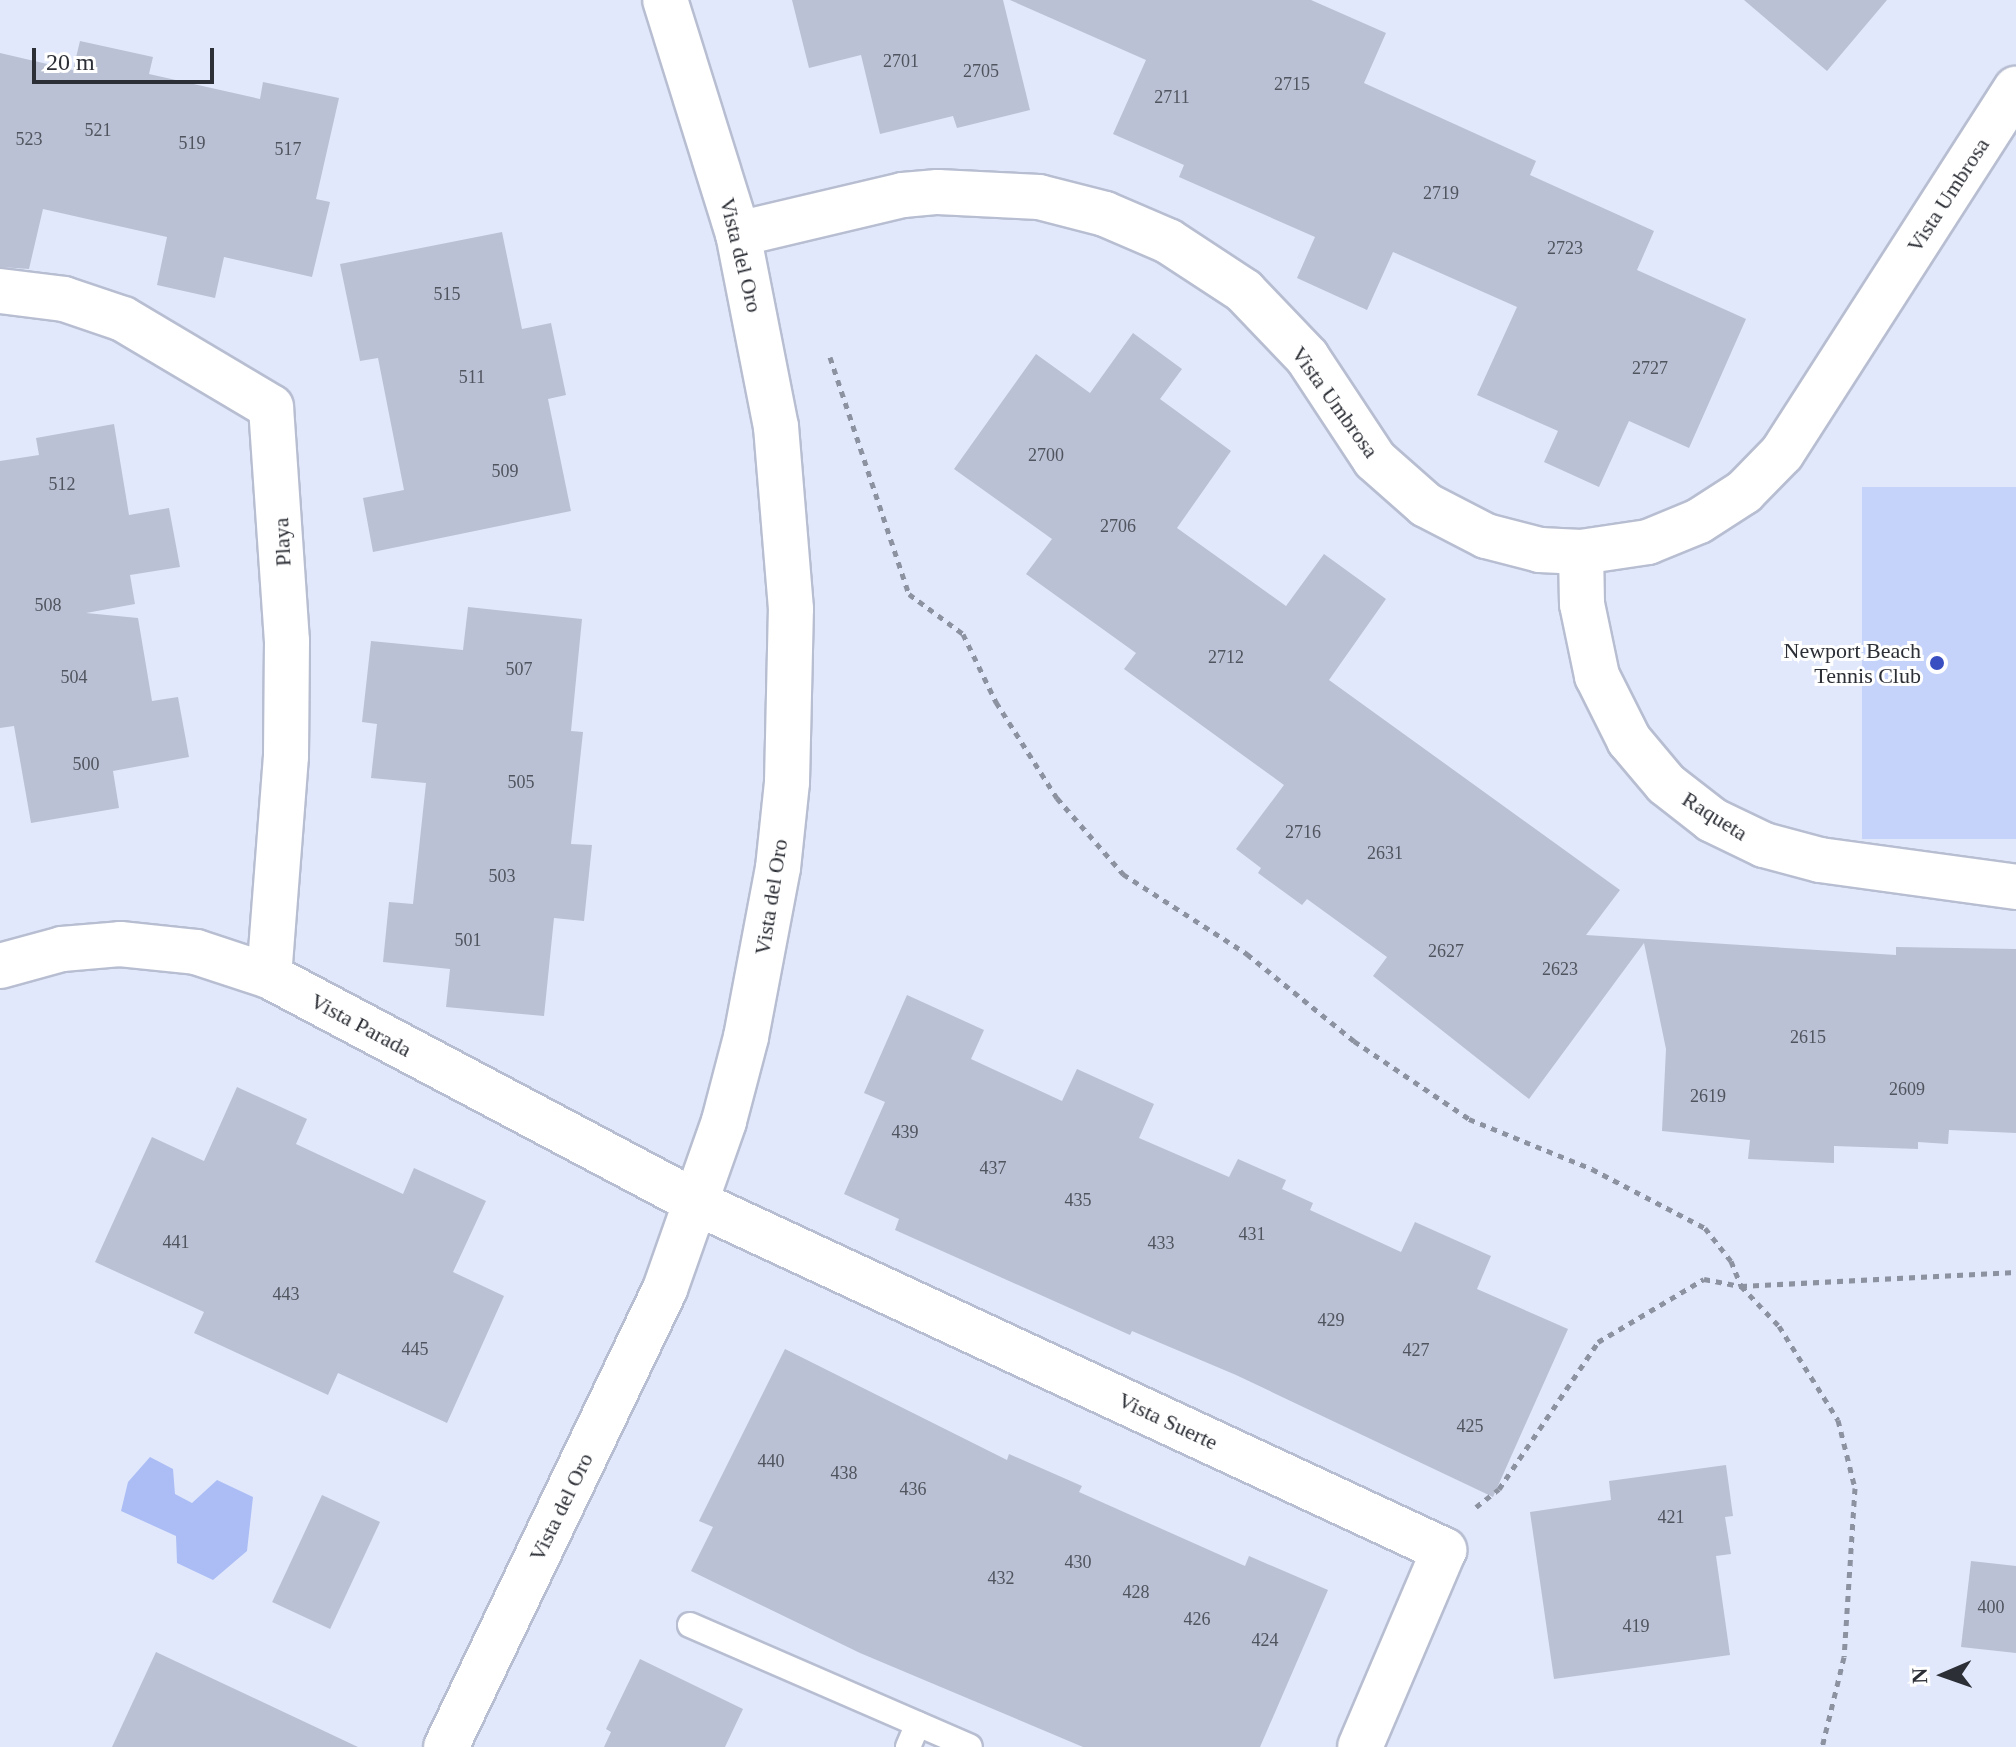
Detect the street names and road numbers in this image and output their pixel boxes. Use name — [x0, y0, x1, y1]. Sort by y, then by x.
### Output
street label: Vista Umbrosa — [1901, 133, 1995, 257]
street label: Vista del Oro — [714, 195, 768, 315]
street label: Vista Umbrosa — [1286, 341, 1384, 463]
street label: Playa — [268, 517, 296, 567]
street label: Raqueta — [1677, 786, 1753, 846]
street label: Vista del Oro — [749, 837, 793, 957]
street label: Vista Parada — [306, 987, 416, 1063]
street label: Vista Suerte — [1114, 1386, 1222, 1456]
street label: Vista del Oro — [523, 1449, 599, 1565]

